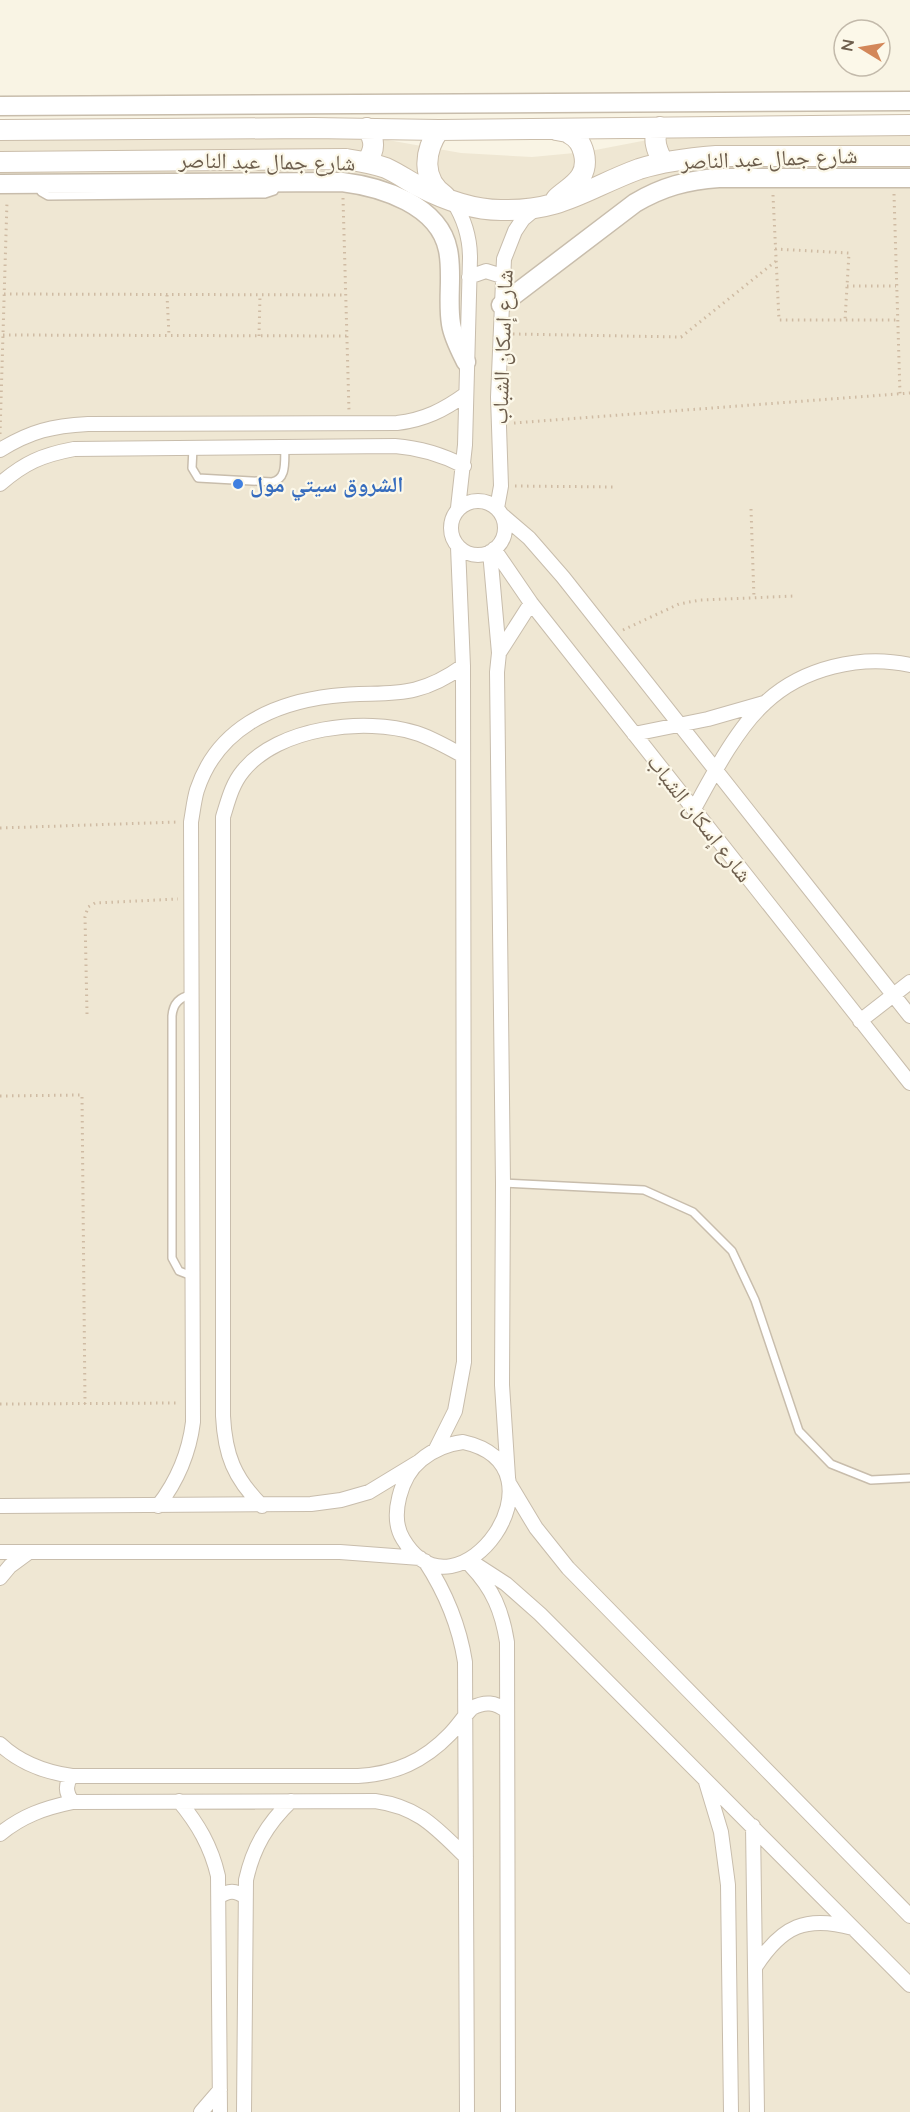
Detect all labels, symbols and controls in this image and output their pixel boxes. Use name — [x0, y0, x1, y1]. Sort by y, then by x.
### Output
north arrow — [832, 18, 892, 78]
text: N — [836, 37, 858, 53]
street label: شارع جمال عبد الناصر — [679, 141, 858, 175]
street label: شارع جمال عبد الناصر — [177, 145, 356, 177]
street label: شارع إسكان الشباب — [485, 269, 520, 425]
place label: الشروق سيتي مول — [250, 470, 403, 501]
marker: الشروق سيتي مول — [231, 477, 245, 491]
street label: شارع إسكان الشباب — [640, 748, 759, 888]

